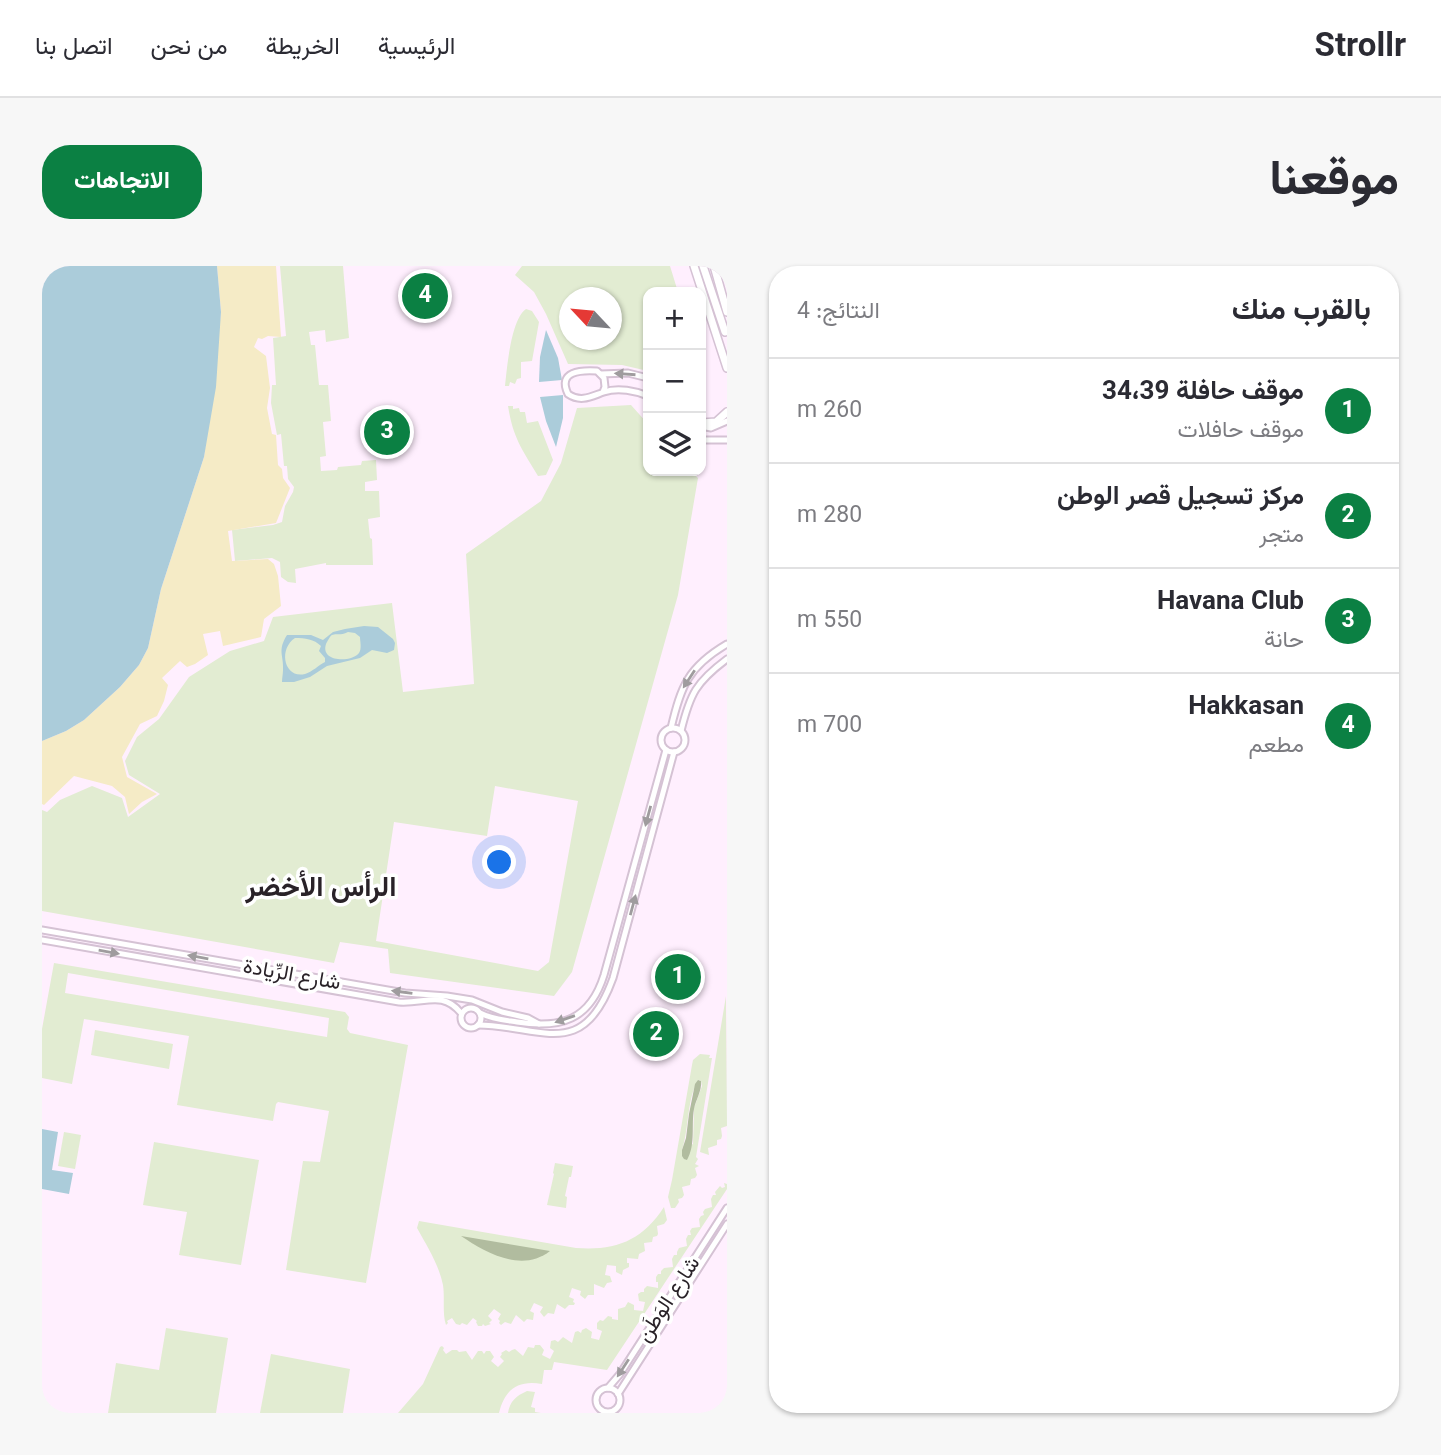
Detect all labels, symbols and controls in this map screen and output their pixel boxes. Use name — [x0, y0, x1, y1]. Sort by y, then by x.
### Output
text: Strollr — [1315, 22, 1406, 74]
text: اتصل بنا — [35, 29, 113, 67]
text: من نحن — [151, 29, 228, 67]
text: الخريطة — [266, 29, 340, 67]
text: الرئيسية — [378, 29, 455, 67]
text: موقعنا — [1269, 144, 1399, 220]
button: الاتجاهات — [42, 145, 202, 219]
pin: 4 — [402, 270, 448, 322]
north arrow — [559, 287, 622, 350]
map controls — [643, 287, 706, 476]
button: + — [643, 287, 706, 350]
text: بالقرب منك — [1232, 288, 1371, 335]
text: النتائج: 4 — [797, 294, 880, 330]
button: − — [643, 350, 706, 413]
one-way arrow — [614, 368, 636, 379]
text: موقف حافلة 34،39 — [1102, 372, 1304, 413]
text: 260 m — [797, 393, 862, 429]
text: 1 — [1341, 393, 1355, 429]
pin: 3 — [364, 406, 410, 458]
button: layers — [643, 413, 706, 476]
text: موقف حافلات — [1178, 413, 1304, 449]
text: مركز تسجيل قصر الوطن — [1057, 477, 1304, 518]
text: 280 m — [797, 498, 862, 534]
text: 2 — [1341, 498, 1355, 534]
text: متجر — [1259, 518, 1304, 554]
text: Havana Club — [1157, 582, 1304, 623]
text: 550 m — [797, 603, 862, 639]
text: 3 — [1341, 603, 1355, 639]
text: حانة — [1264, 623, 1304, 659]
one-way arrow — [682, 670, 695, 689]
text: Hakkasan — [1188, 687, 1304, 728]
text: 700 m — [797, 708, 862, 744]
text: 4 — [1341, 708, 1355, 744]
text: مطعم — [1248, 728, 1304, 764]
one-way arrow — [642, 805, 652, 826]
your location — [482, 845, 516, 879]
district label: الرأس الأخضر — [245, 867, 396, 911]
one-way arrow — [628, 893, 639, 915]
one-way arrow — [98, 947, 120, 958]
one-way arrow — [187, 951, 209, 962]
street label: شارع الرِّيادة — [240, 951, 343, 1000]
pin: 1 — [655, 951, 701, 1003]
one-way arrow — [391, 987, 413, 998]
pin: 2 — [633, 1008, 679, 1060]
one-way arrow — [555, 1014, 576, 1025]
street label: شارع الوَطَن — [629, 1250, 710, 1349]
one-way arrow — [616, 1359, 630, 1377]

